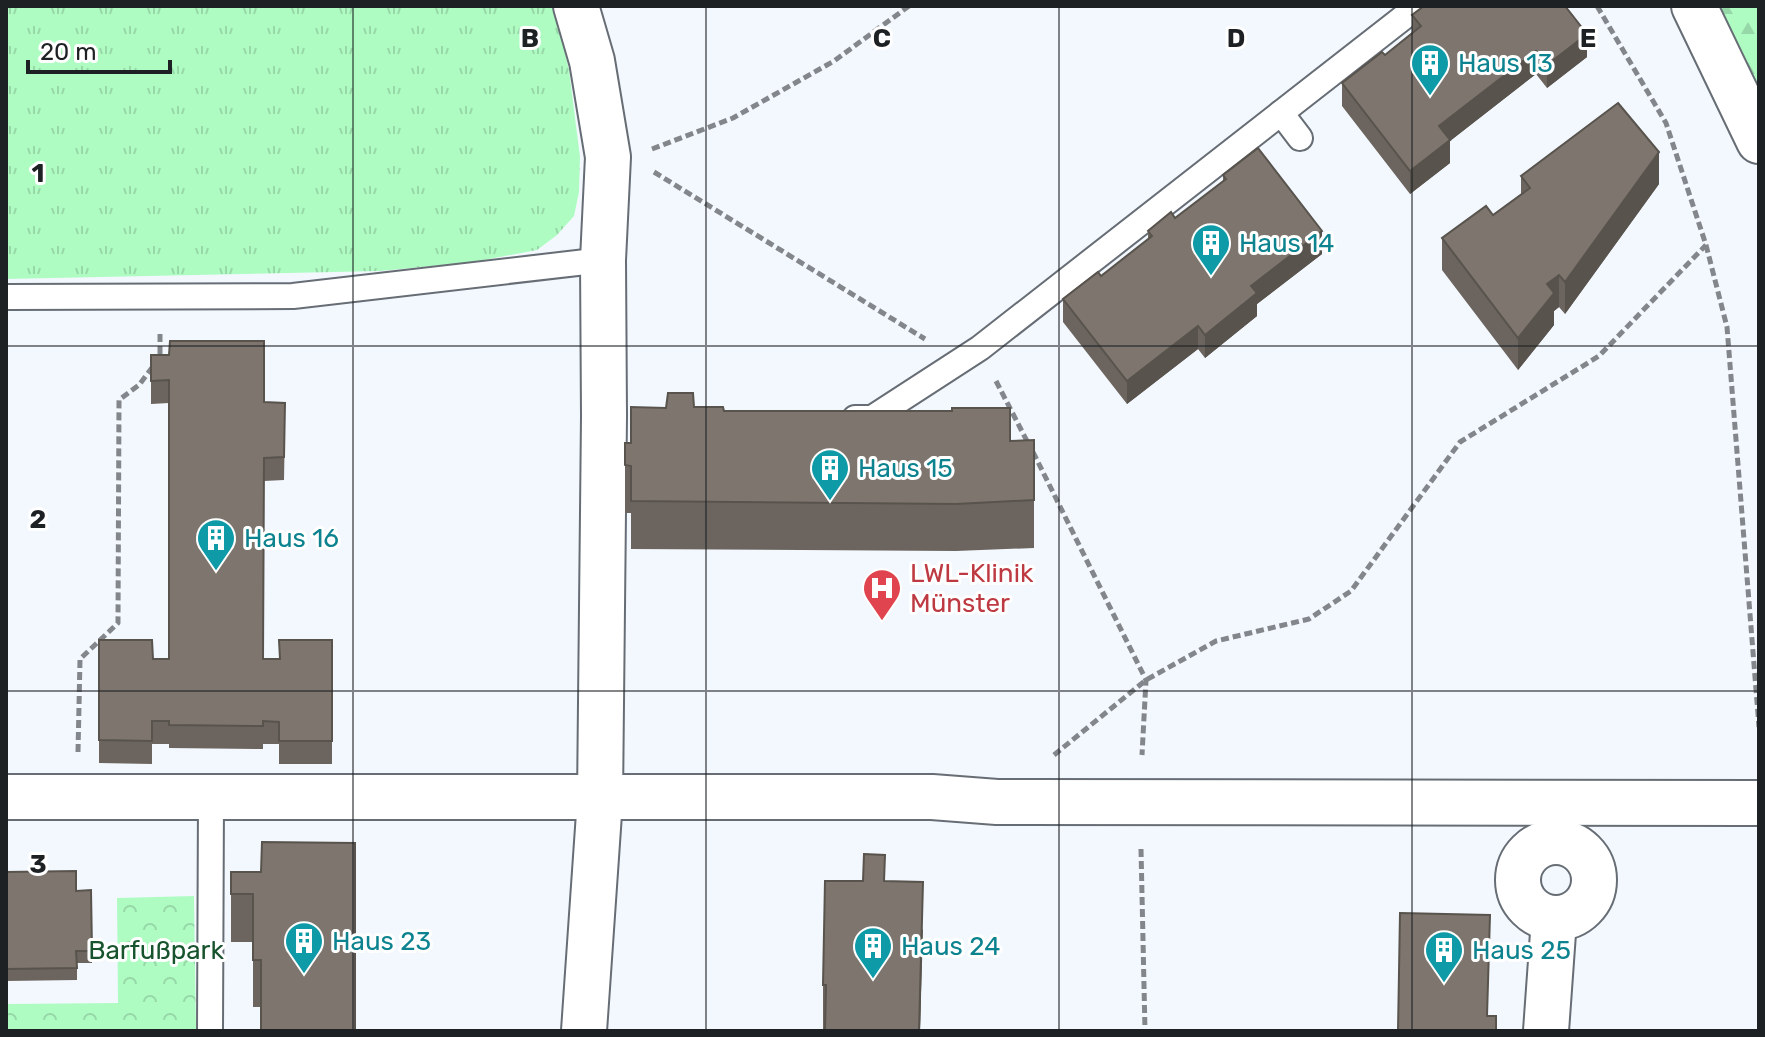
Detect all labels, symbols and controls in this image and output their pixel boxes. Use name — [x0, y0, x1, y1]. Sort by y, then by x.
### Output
text: B — [521, 23, 539, 54]
text: C — [873, 23, 891, 54]
text: D — [1227, 23, 1245, 54]
text: E — [1580, 23, 1596, 54]
scale bar — [28, 24, 170, 74]
text: 20 m — [40, 38, 97, 66]
building icon: Haus 13 — [1409, 42, 1451, 97]
place label: Haus 13 — [1458, 48, 1553, 79]
text: 1 — [32, 158, 44, 189]
building icon: Haus 14 — [1190, 222, 1232, 277]
place label: Haus 14 — [1239, 228, 1334, 259]
building icon: Haus 15 — [809, 447, 851, 502]
place label: Haus 15 — [858, 453, 953, 484]
text: 2 — [30, 504, 46, 535]
building icon: Haus 16 — [195, 517, 237, 572]
place label: Haus 16 — [244, 523, 339, 554]
place label: LWL-Klinik Münster — [910, 558, 1034, 619]
hospital icon: LWL-Klinik Münster — [861, 567, 903, 622]
text: 3 — [29, 849, 47, 880]
building icon: Haus 23 — [283, 920, 325, 975]
building icon: Haus 24 — [852, 925, 894, 980]
place label: Haus 23 — [332, 926, 431, 957]
building icon: Haus 25 — [1423, 929, 1465, 984]
place label: Haus 24 — [901, 931, 1000, 962]
park label: Barfußpark — [88, 935, 224, 966]
place label: Haus 25 — [1472, 935, 1571, 966]

